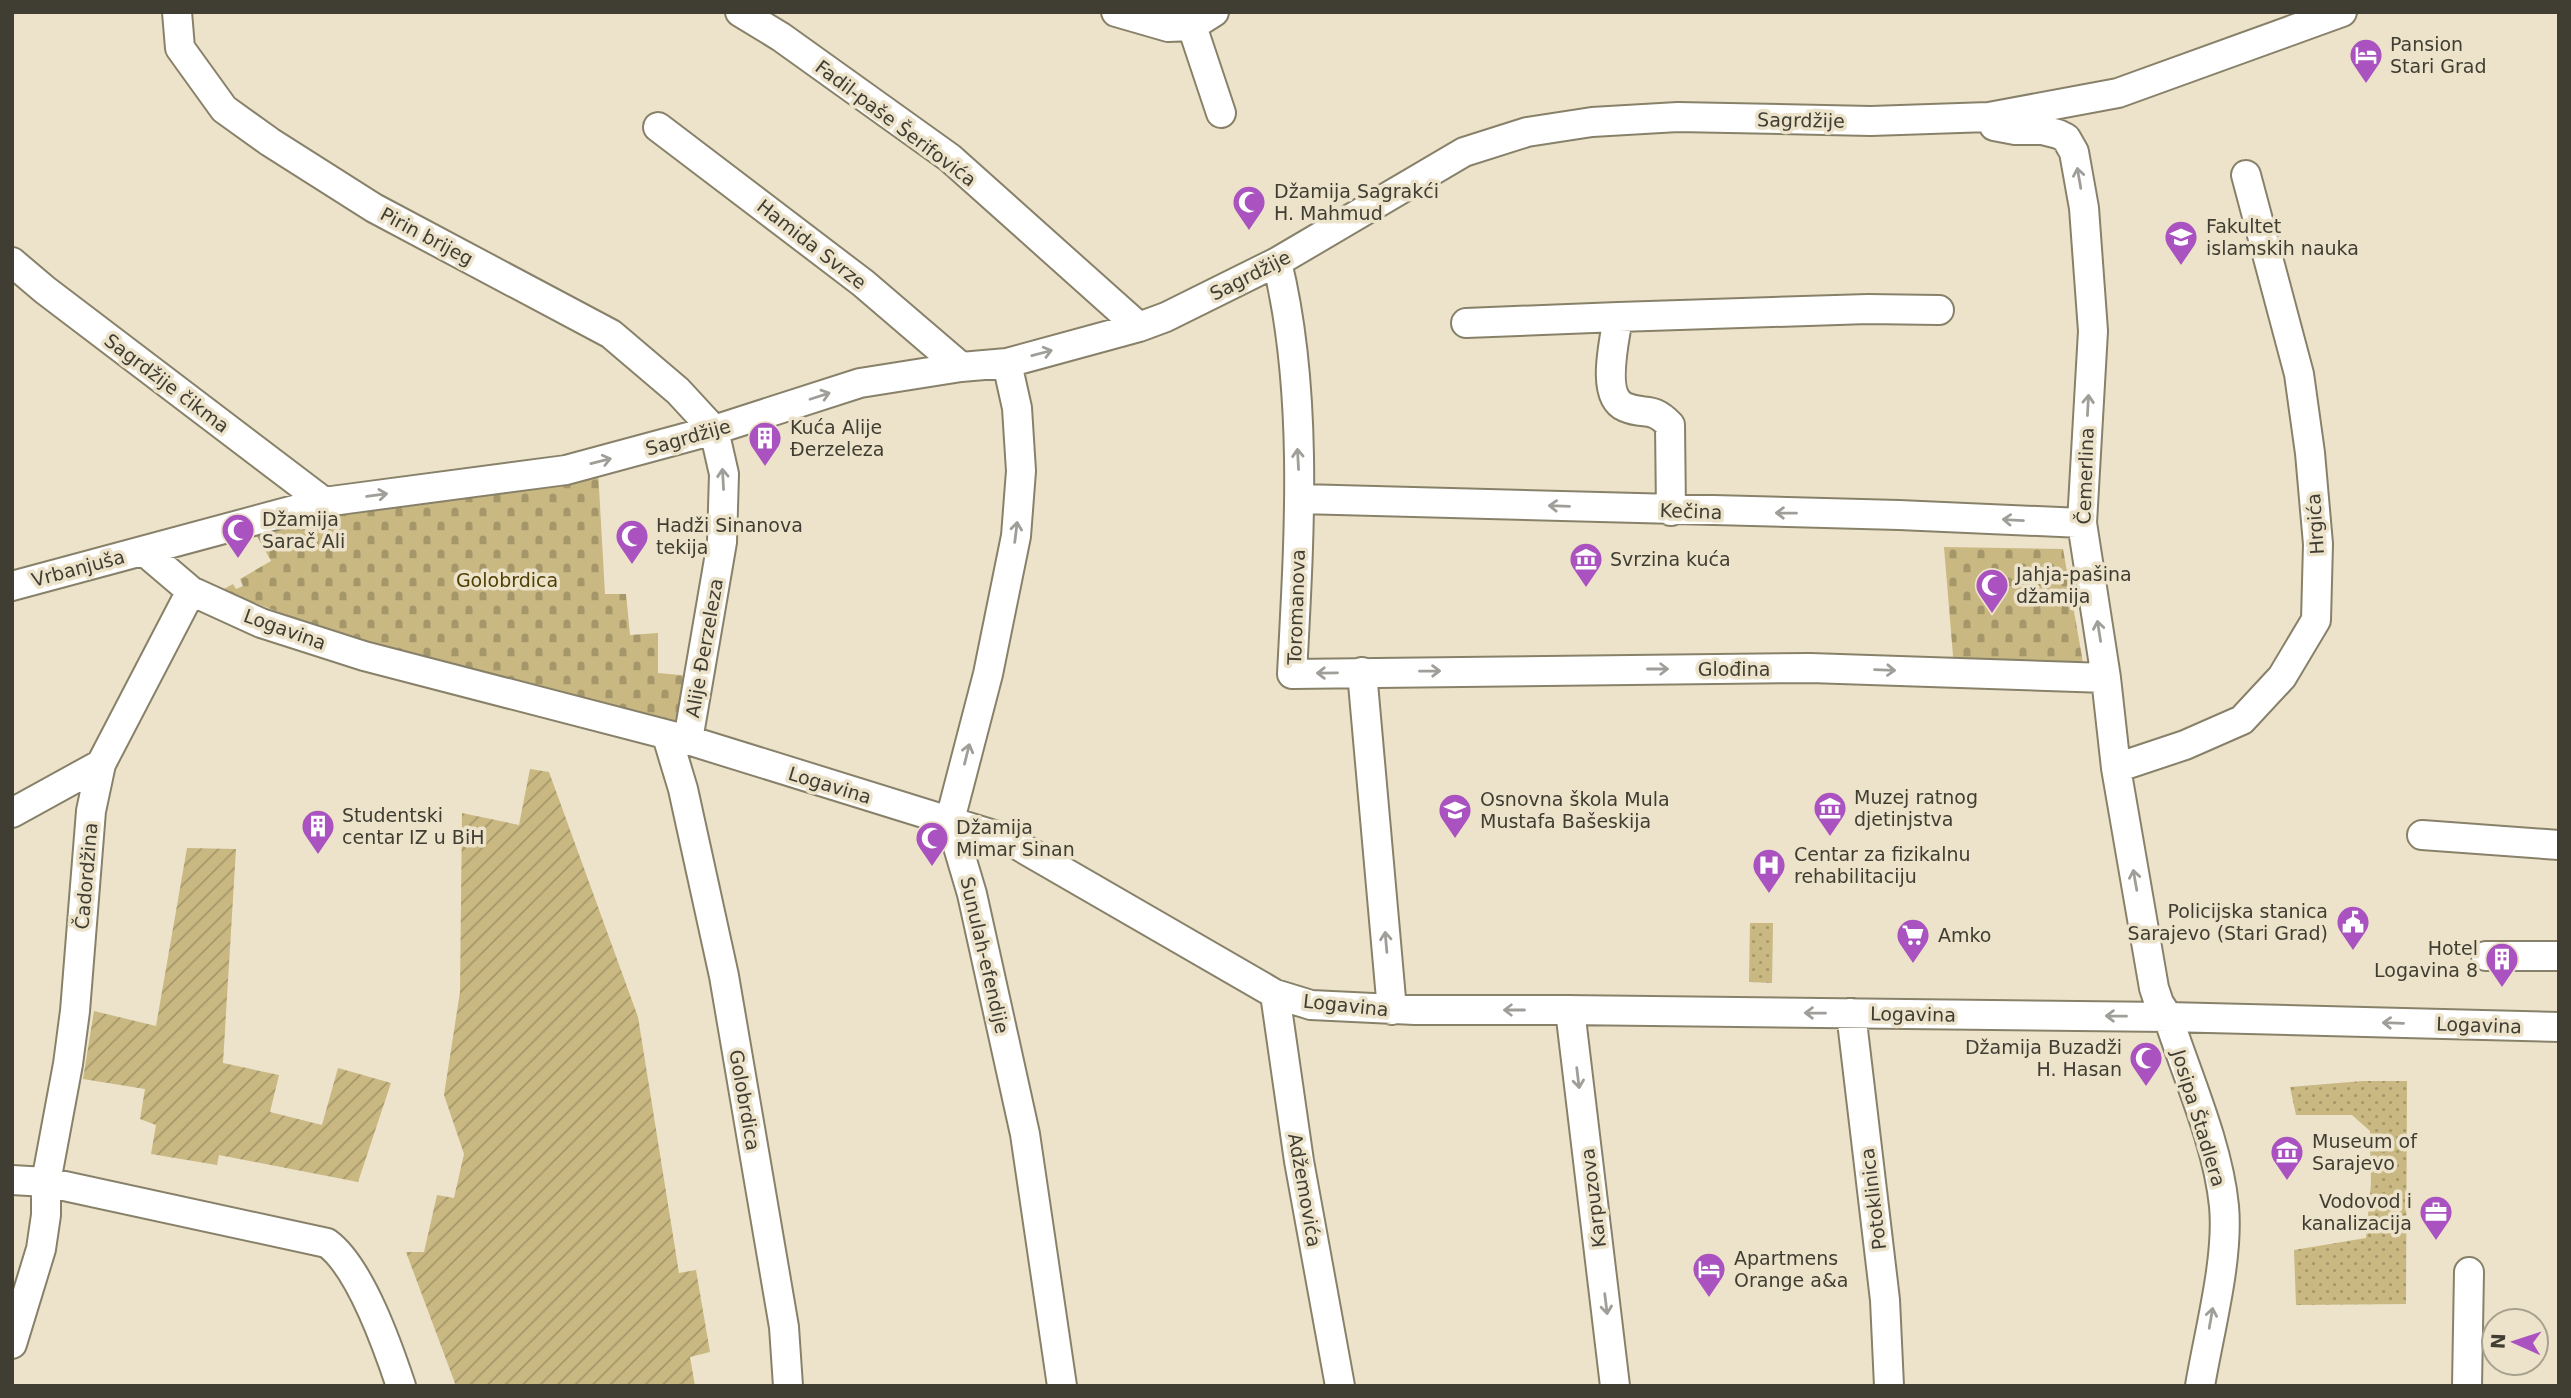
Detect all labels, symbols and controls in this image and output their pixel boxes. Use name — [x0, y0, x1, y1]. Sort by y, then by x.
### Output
place label: Pansion Stari Grad — [2390, 33, 2487, 77]
hotel icon: Pansion Stari Grad — [2347, 36, 2385, 85]
street label: Fadil-paše Šerifovića — [811, 55, 981, 191]
street label: Sagrdžije — [1757, 108, 1845, 132]
one-way arrow — [2072, 167, 2085, 190]
place label: Džamija Sagrakći H. Mahmud — [1274, 180, 1439, 224]
mosque icon: Džamija Sagrakći H. Mahmud — [1230, 183, 1268, 232]
street label: Hamida Svrze — [753, 195, 871, 293]
street label: Pirin brijeg — [377, 202, 477, 270]
place label: Fakultet islamskih nauka — [2206, 215, 2359, 259]
school or university icon: Fakultet islamskih nauka — [2162, 218, 2200, 267]
street label: Sagrdžije — [1206, 245, 1294, 305]
street label: Sagrdžije čikma — [100, 329, 234, 437]
one-way arrow — [1031, 346, 1053, 359]
one-way arrow — [808, 389, 830, 401]
one-way arrow — [2082, 394, 2095, 417]
street label: Sagrdžije — [643, 414, 733, 460]
place label: Kuća Alije Đerzeleza — [790, 416, 884, 460]
building icon: Kuća Alije Đerzeleza — [746, 419, 784, 468]
street label: Čemerlina — [2071, 427, 2098, 525]
one-way arrow — [1292, 447, 1305, 470]
one-way arrow — [590, 454, 612, 467]
one-way arrow — [717, 468, 730, 491]
one-way arrow — [365, 488, 388, 501]
street label: Hrgića — [2302, 493, 2328, 555]
street label: Kečina — [1659, 499, 1723, 523]
one-way arrow — [1547, 500, 1570, 513]
one-way arrow — [1775, 506, 1798, 520]
place label: Džamija Sarač Ali — [262, 508, 345, 552]
mosque icon: Džamija Sarač Ali — [219, 511, 257, 560]
place label: Hadži Sinanova tekija — [656, 514, 803, 558]
one-way arrow — [2002, 514, 2025, 527]
mosque icon: Hadži Sinanova tekija — [613, 517, 651, 566]
one-way arrow — [1009, 521, 1022, 544]
museum icon: Svrzina kuća — [1567, 540, 1605, 589]
street label: Vrbanjuša — [29, 545, 127, 591]
place label: Svrzina kuća — [1610, 548, 1731, 570]
street label: Toromanova — [1283, 549, 1309, 666]
place label: Jahja-pašina džamija — [2015, 563, 2132, 607]
mosque icon: Jahja-pašina džamija — [1973, 566, 2011, 615]
park label: Golobrdica — [456, 569, 558, 591]
street label: Alije Đerzeleza — [681, 577, 727, 719]
street label: Logavina — [241, 604, 329, 654]
one-way arrow — [2092, 620, 2105, 643]
street label: Glođina — [1698, 658, 1770, 680]
one-way arrow — [1646, 662, 1669, 676]
one-way arrow — [1418, 664, 1441, 678]
one-way arrow — [1873, 664, 1896, 677]
one-way arrow — [1316, 666, 1339, 680]
one-way arrow — [961, 743, 974, 766]
street label: Logavina — [786, 762, 874, 808]
place label: Muzej ratnog djetinjstva — [1854, 786, 1978, 830]
place label: Osnovna škola Mula Mustafa Bašeskija — [1480, 788, 1670, 832]
museum icon: Muzej ratnog djetinjstva — [1811, 789, 1849, 838]
school or university icon: Osnovna škola Mula Mustafa Bašeskija — [1436, 791, 1474, 840]
place label: Studentski centar IZ u BiH — [342, 804, 484, 848]
building icon: Studentski centar IZ u BiH — [299, 807, 337, 856]
place label: Džamija Mimar Sinan — [956, 816, 1075, 860]
mosque icon: Džamija Mimar Sinan — [913, 819, 951, 868]
street label: Čadordžina — [69, 822, 102, 930]
place label: Centar za fizikalnu rehabilitaciju — [1794, 843, 1971, 887]
hospital icon: Centar za fizikalnu rehabilitaciju — [1750, 846, 1788, 895]
one-way arrow — [2128, 869, 2141, 892]
street label: Sunulah-efendije — [956, 874, 1014, 1036]
place label: Policijska stanica Sarajevo (Stari Grad) — [2128, 900, 2328, 944]
public building icon: Policijska stanica Sarajevo (Stari Grad) — [2334, 903, 2372, 952]
supermarket icon: Amko — [1894, 916, 1932, 965]
place label: Amko — [1938, 924, 1991, 946]
one-way arrow — [1379, 931, 1392, 953]
place label: Hotel Logavina 8 — [2374, 937, 2478, 981]
building icon: Hotel Logavina 8 — [2483, 940, 2521, 989]
street label: Logavina — [1302, 990, 1390, 1020]
street label: Logavina — [1870, 1002, 1956, 1026]
one-way arrow — [1503, 1003, 1526, 1017]
one-way arrow — [1804, 1006, 1827, 1020]
one-way arrow — [2105, 1010, 2128, 1023]
street label: Logavina — [2436, 1013, 2522, 1037]
one-way arrow — [2381, 1016, 2404, 1030]
place label: Džamija Buzadži H. Hasan — [1965, 1036, 2122, 1080]
mosque icon: Džamija Buzadži H. Hasan — [2127, 1039, 2165, 1088]
street label: Josipa Štadlera — [2167, 1046, 2231, 1189]
street label: Golobrdica — [725, 1048, 765, 1152]
one-way arrow — [1572, 1066, 1585, 1089]
place label: Museum of Sarajevo — [2312, 1130, 2418, 1174]
street label: Adžemovića — [1284, 1131, 1326, 1249]
museum icon: Museum of Sarajevo — [2268, 1133, 2306, 1182]
street label: Karpuzova — [1576, 1147, 1610, 1249]
street label: Potoklinica — [1856, 1147, 1890, 1251]
place label: Vodovod i kanalizacija — [2301, 1190, 2412, 1234]
office icon: Vodovod i kanalizacija — [2417, 1193, 2455, 1242]
place label: Apartmens Orange a&a — [1734, 1247, 1848, 1291]
hotel icon: Apartmens Orange a&a — [1690, 1250, 1728, 1299]
one-way arrow — [1599, 1292, 1612, 1314]
north arrow — [2480, 1307, 2550, 1377]
one-way arrow — [2205, 1308, 2219, 1330]
text: N — [2487, 1333, 2509, 1350]

